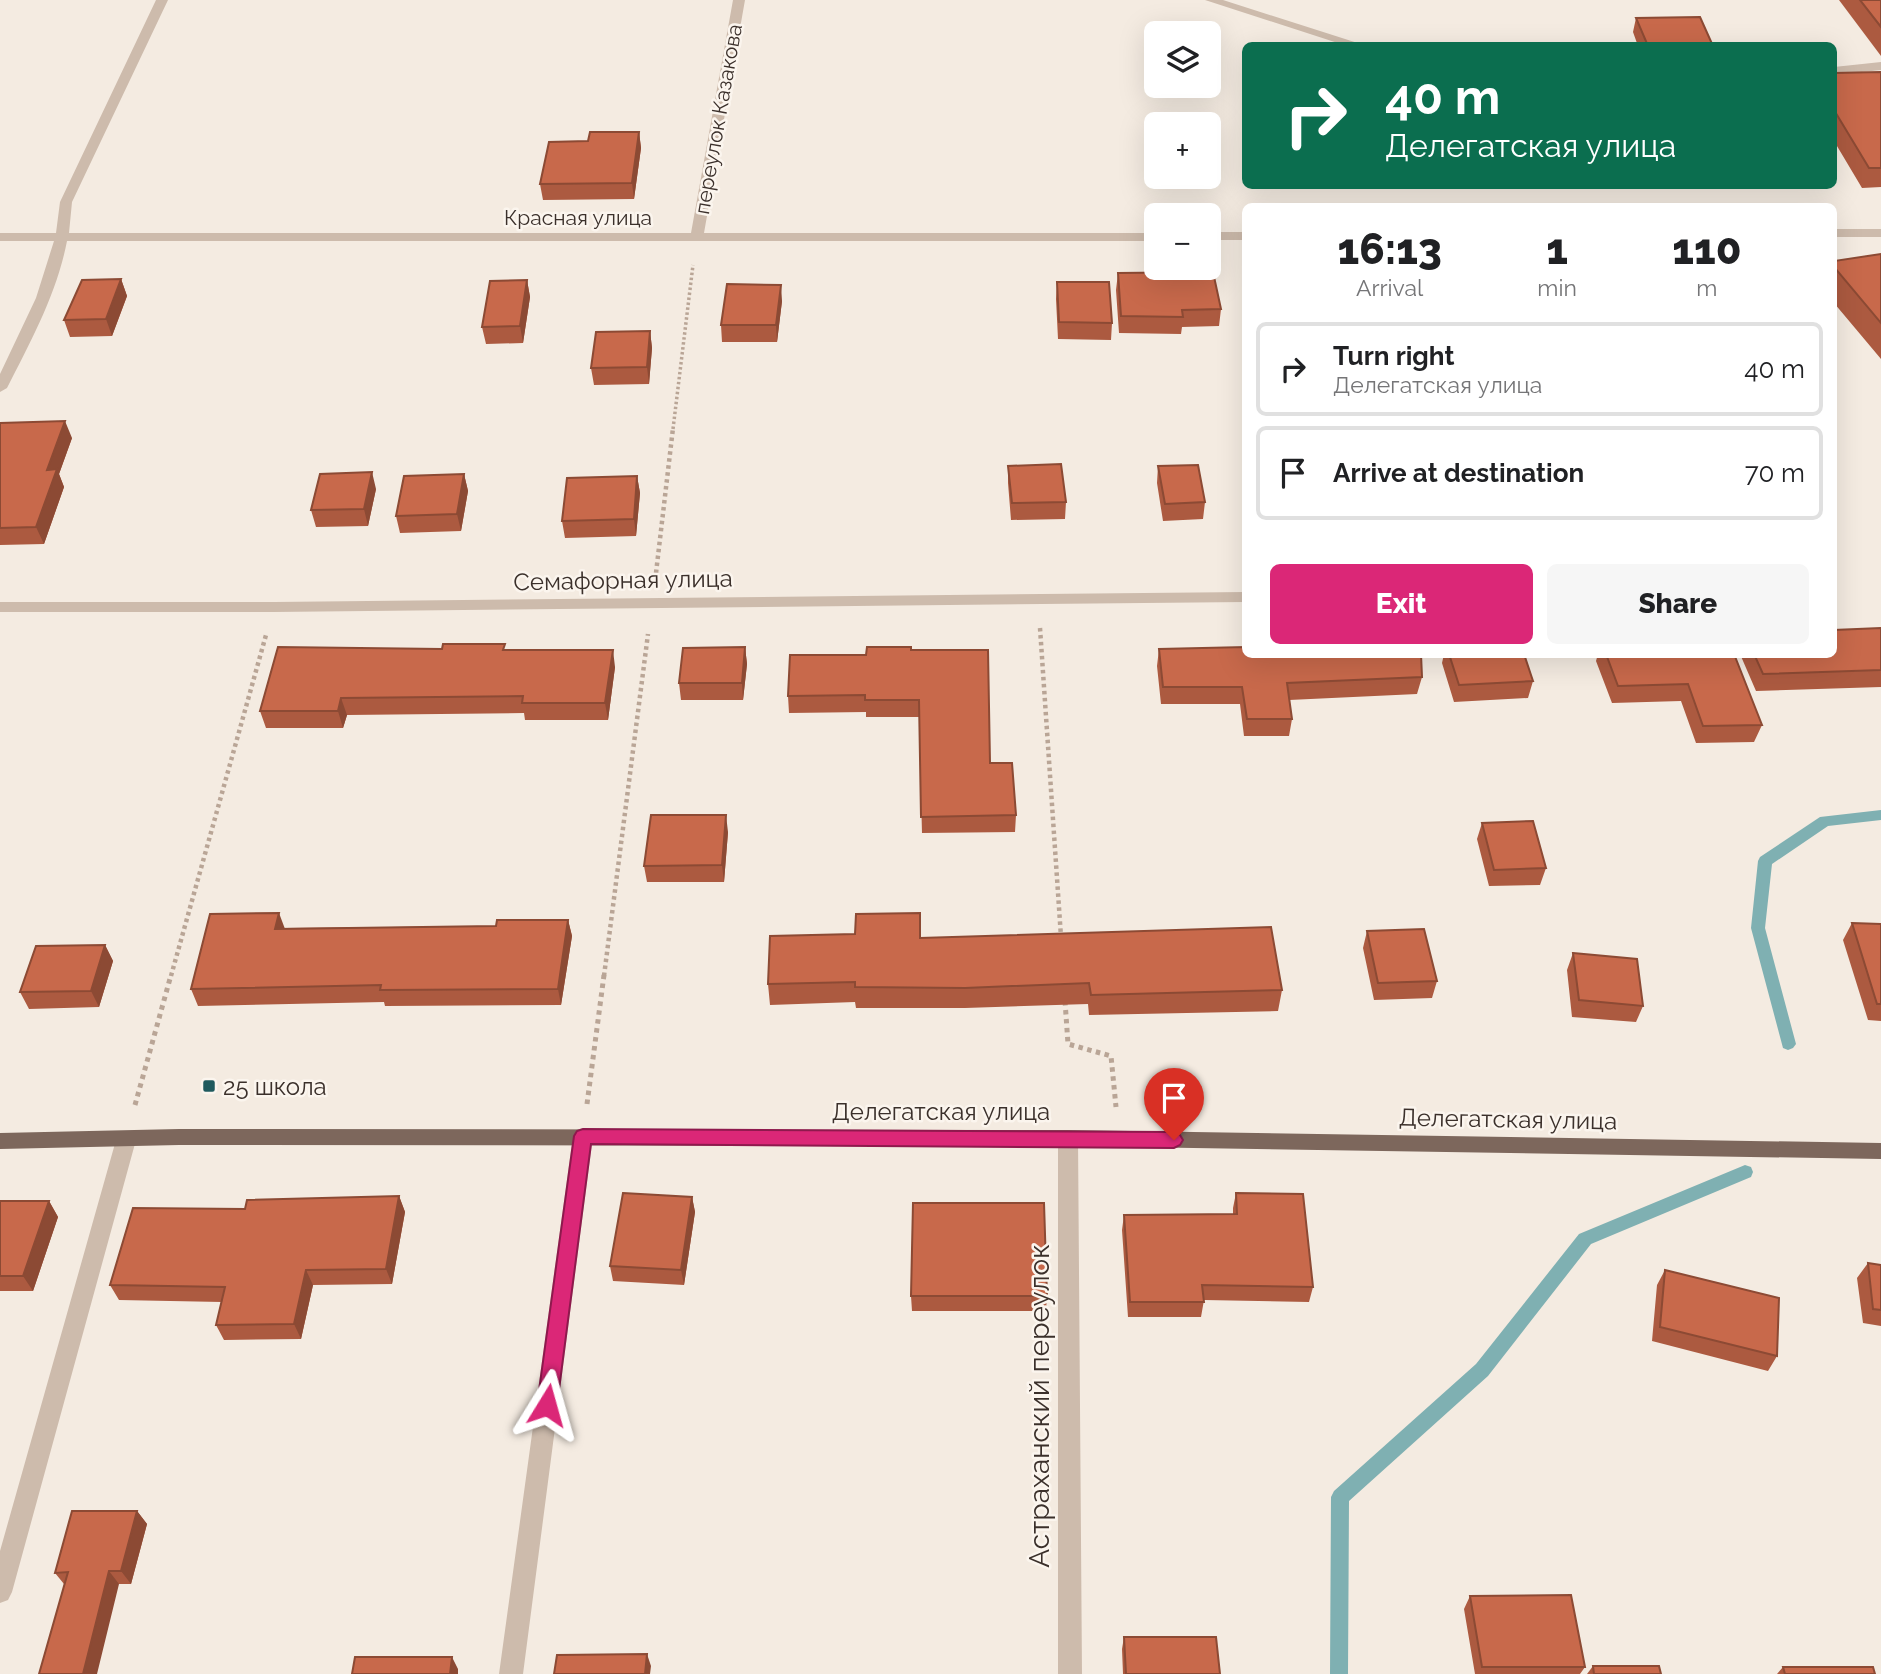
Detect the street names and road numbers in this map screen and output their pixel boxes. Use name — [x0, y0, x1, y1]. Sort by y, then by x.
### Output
street label: переулок Казакова — [689, 22, 747, 216]
street label: Красная улица — [504, 205, 652, 230]
street label: Семафорная улица — [513, 564, 733, 596]
street label: Делегатская улица — [832, 1097, 1050, 1126]
street label: Делегатская улица — [1399, 1103, 1617, 1135]
street label: Астраханский переулок — [1023, 1244, 1056, 1568]

